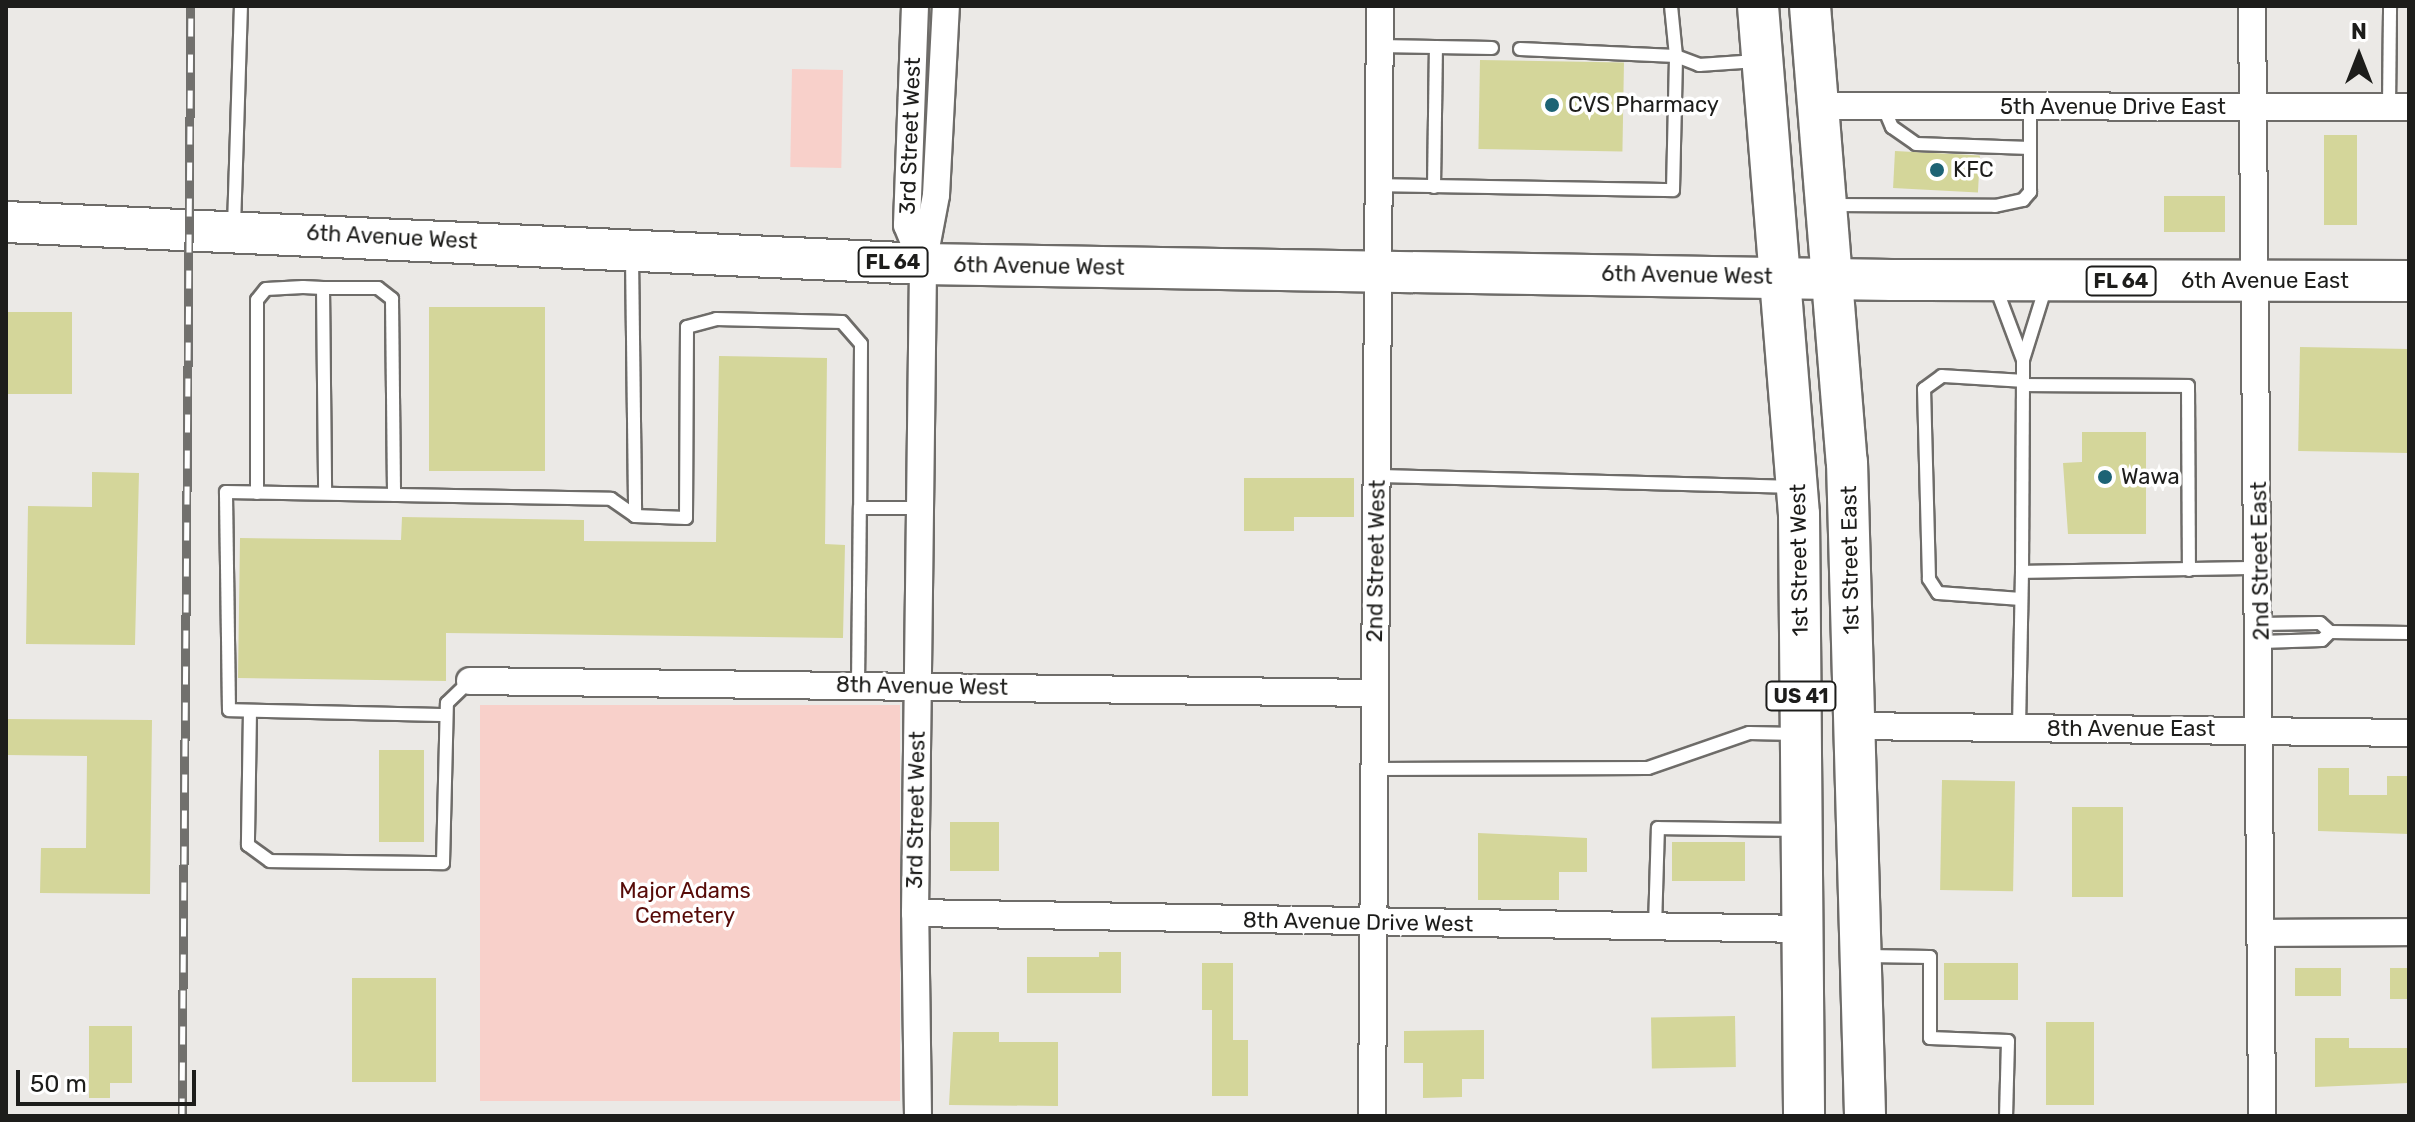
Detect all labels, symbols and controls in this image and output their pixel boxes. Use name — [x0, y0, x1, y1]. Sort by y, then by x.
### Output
north arrow — [2319, 16, 2399, 96]
text: N — [2351, 18, 2367, 45]
street label: 3rd Street West — [894, 57, 926, 215]
place label: CVS Pharmacy — [1568, 92, 1719, 118]
street label: 5th Avenue Drive East — [2000, 94, 2226, 120]
marker: CVS Pharmacy — [1543, 96, 1561, 114]
place label: KFC — [1953, 157, 1994, 183]
marker: KFC — [1928, 161, 1946, 179]
street label: 6th Avenue West — [305, 219, 479, 255]
road number: FL 64 — [857, 246, 929, 278]
street label: 6th Avenue West — [953, 251, 1125, 281]
street label: 6th Avenue West — [1601, 260, 1773, 290]
road number: FL 64 — [2085, 265, 2157, 297]
street label: 6th Avenue East — [2181, 268, 2349, 294]
place label: Wawa — [2121, 464, 2180, 490]
marker: Wawa — [2096, 468, 2114, 486]
street label: 2nd Street West — [1361, 479, 1391, 643]
street label: 2nd Street East — [2245, 481, 2275, 641]
street label: 1st Street West — [1784, 483, 1814, 637]
street label: 1st Street East — [1836, 485, 1864, 635]
street label: 8th Avenue West — [835, 671, 1009, 701]
road number: US 41 — [1765, 680, 1837, 712]
street label: 8th Avenue East — [2046, 716, 2216, 742]
street label: 3rd Street West — [901, 731, 931, 889]
park label: Major Adams Cemetery — [619, 877, 751, 928]
street label: 8th Avenue Drive West — [1242, 907, 1474, 937]
scale bar — [20, 1054, 200, 1104]
text: 50 m — [30, 1070, 87, 1098]

